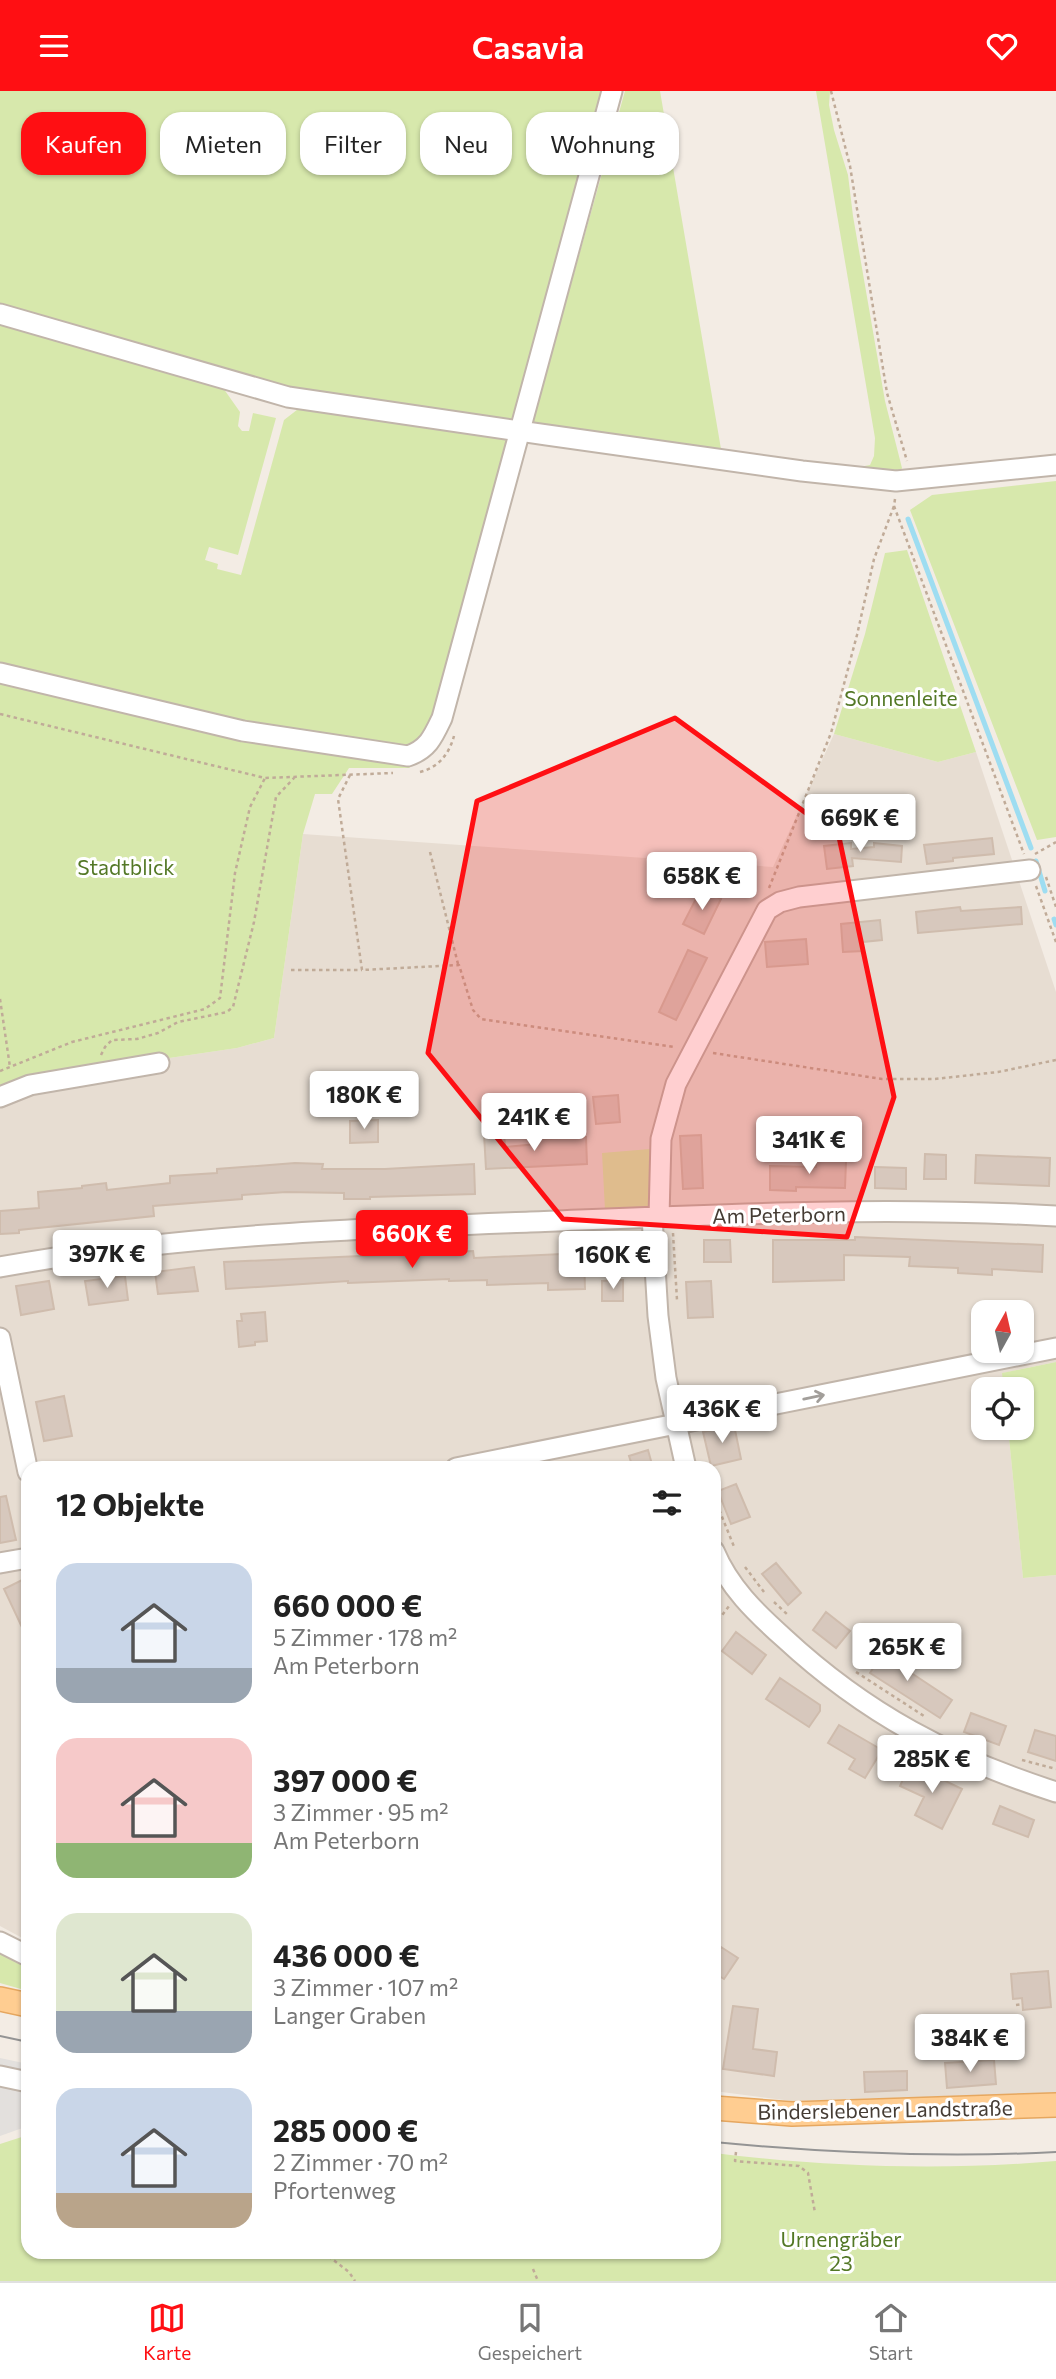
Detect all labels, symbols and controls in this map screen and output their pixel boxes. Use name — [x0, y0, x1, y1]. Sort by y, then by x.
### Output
text: Casavia — [472, 26, 584, 66]
icon: menu — [35, 27, 73, 65]
icon: heart — [983, 27, 1021, 65]
chip: Kaufen — [21, 112, 146, 175]
chip: Mieten — [160, 112, 286, 175]
chip: Filter — [300, 112, 406, 175]
chip: Neu — [420, 112, 512, 175]
chip: Wohnung — [526, 112, 679, 175]
park label: Sonnenleite — [844, 685, 958, 710]
pin: 669K € — [803, 795, 917, 854]
text: 669K € — [821, 803, 899, 831]
pin: 658K € — [645, 853, 759, 912]
park label: Stadtblick — [77, 854, 175, 879]
text: 658K € — [663, 861, 741, 889]
pin: 180K € — [307, 1072, 421, 1131]
text: 180K € — [326, 1080, 402, 1108]
pin: 241K € — [477, 1093, 591, 1153]
text: 241K € — [497, 1102, 571, 1130]
pin: 341K € — [752, 1117, 866, 1176]
text: 341K € — [772, 1125, 846, 1153]
street label: Am Peterborn — [712, 1200, 846, 1228]
pin: 660K € — [355, 1211, 469, 1270]
text: 660K € — [372, 1219, 452, 1247]
pin: 397K € — [50, 1231, 164, 1290]
pin: 160K € — [556, 1231, 670, 1291]
text: 397K € — [69, 1239, 145, 1267]
text: 160K € — [575, 1240, 651, 1268]
north arrow — [971, 1300, 1034, 1363]
map controls — [971, 1300, 1034, 1440]
button: locate — [971, 1377, 1034, 1440]
pin: 436K € — [665, 1385, 779, 1445]
one-way arrow — [802, 1390, 825, 1404]
text: 436K € — [683, 1394, 761, 1422]
icon: filters — [648, 1484, 686, 1522]
text: 12 Objekte — [56, 1485, 204, 1522]
text: 660 000 € — [273, 1586, 422, 1623]
icon: home — [112, 1591, 196, 1675]
text: 5 Zimmer · 178 m² — [273, 1623, 457, 1651]
pin: 265K € — [850, 1623, 964, 1683]
text: 265K € — [868, 1632, 946, 1660]
text: Am Peterborn — [273, 1651, 420, 1679]
pin: 285K € — [875, 1735, 989, 1795]
text: 285K € — [893, 1744, 971, 1772]
text: 397 000 € — [273, 1761, 418, 1798]
icon: home — [112, 1766, 196, 1850]
text: 3 Zimmer · 95 m² — [273, 1798, 448, 1826]
text: Am Peterborn — [273, 1826, 420, 1854]
text: 436 000 € — [273, 1936, 420, 1973]
icon: home — [112, 1941, 196, 2025]
text: 3 Zimmer · 107 m² — [273, 1973, 458, 2001]
text: Langer Graben — [273, 2001, 426, 2029]
pin: 384K € — [913, 2015, 1027, 2074]
text: 384K € — [931, 2023, 1009, 2051]
street label: Binderslebener Landstraße — [757, 2094, 1013, 2124]
text: 285 000 € — [273, 2111, 418, 2148]
icon: home — [112, 2116, 196, 2200]
text: 2 Zimmer · 70 m² — [273, 2148, 448, 2176]
text: Pfortenweg — [273, 2176, 396, 2204]
park label: Urnengräber 23 — [780, 2226, 902, 2275]
tab: Karte — [143, 2299, 191, 2364]
tab: Gespeichert — [478, 2299, 582, 2364]
tab: Start — [869, 2299, 913, 2364]

